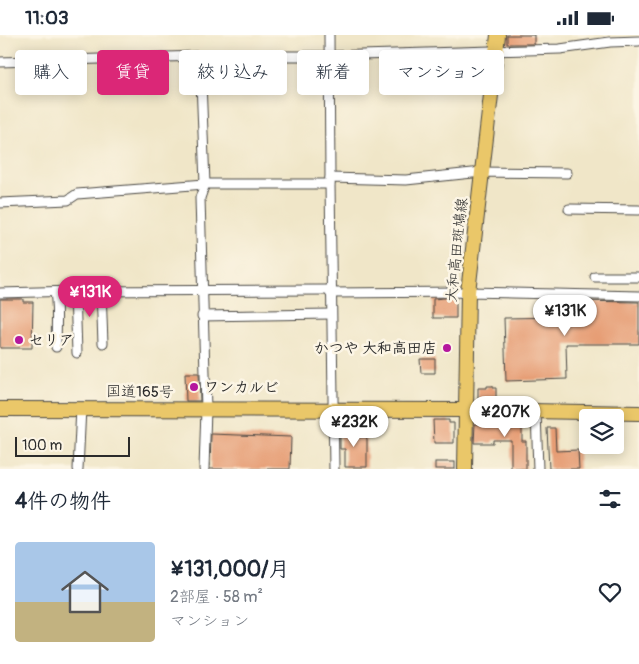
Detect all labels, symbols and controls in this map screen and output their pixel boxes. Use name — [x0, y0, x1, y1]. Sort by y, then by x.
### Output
text: 11:03 — [25, 6, 69, 30]
chip: 購入 — [15, 50, 87, 95]
chip: 賃貸 — [97, 50, 169, 95]
chip: 絞り込み — [179, 50, 287, 95]
chip: 新着 — [297, 50, 369, 95]
chip: マンション — [379, 50, 504, 95]
street label: 大和高田斑鳩線 — [442, 197, 472, 303]
pin: ¥131K — [55, 275, 125, 318]
text: ¥131K — [69, 282, 111, 302]
pin: ¥131K — [530, 295, 600, 337]
text: ¥131K — [544, 301, 586, 321]
place label: セリア — [29, 331, 74, 350]
marker: セリア — [13, 334, 25, 346]
place label: かつや 大和高田店 — [314, 339, 437, 358]
marker: かつや 大和高田店 — [441, 342, 453, 354]
place label: ワンカルビ — [204, 378, 279, 397]
marker: ワンカルビ — [188, 381, 200, 393]
street label: 国道165号 — [106, 382, 174, 402]
pin: ¥207K — [470, 395, 540, 438]
text: ¥207K — [480, 402, 530, 422]
pin: ¥232K — [319, 405, 389, 448]
map controls — [579, 409, 624, 454]
button: layers — [579, 409, 624, 454]
text: ¥232K — [330, 412, 378, 432]
scale bar — [15, 434, 130, 457]
text: 100 m — [22, 437, 62, 454]
icon: filters — [596, 485, 624, 513]
text: 4件の物件 — [15, 488, 111, 515]
text: ¥131,000/月 — [170, 556, 290, 583]
icon: home — [55, 562, 115, 622]
icon: heart — [596, 578, 624, 606]
text: 2部屋 · 58 m² — [170, 587, 263, 607]
text: マンション — [170, 611, 249, 631]

